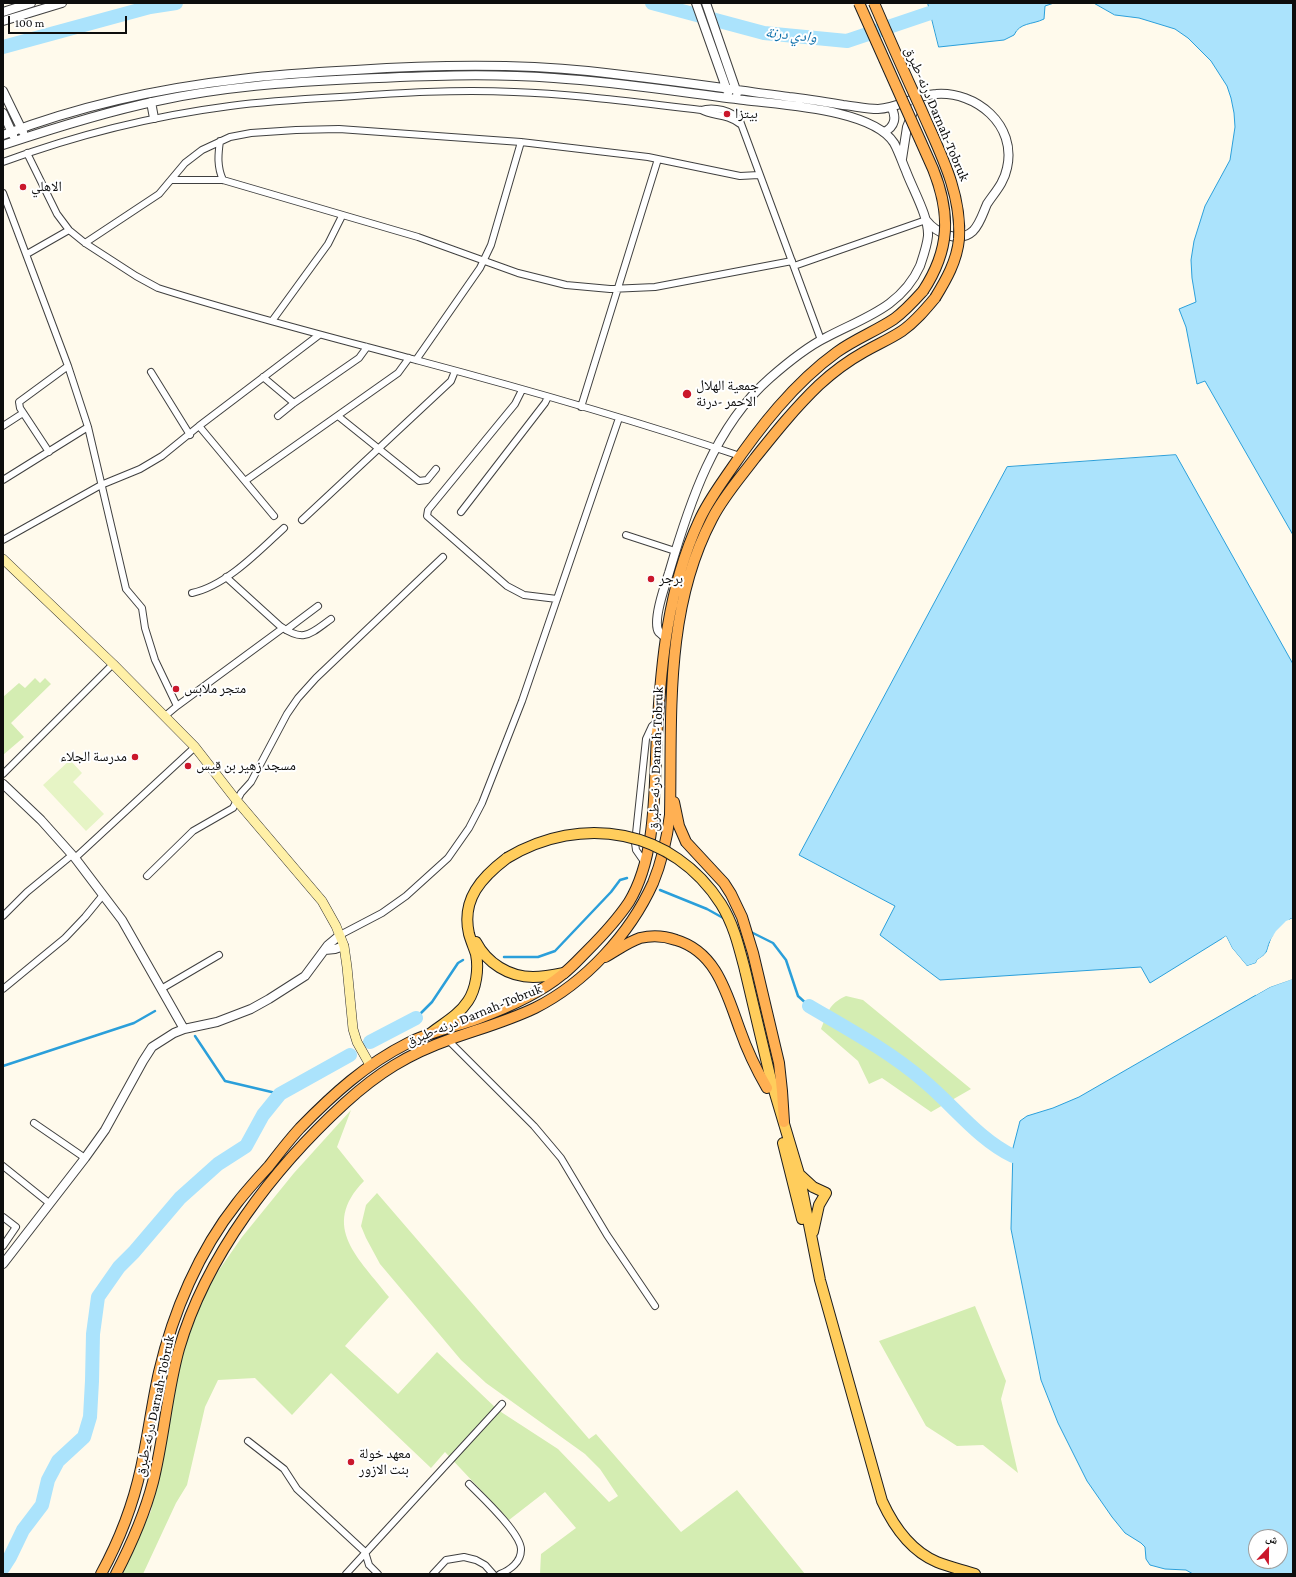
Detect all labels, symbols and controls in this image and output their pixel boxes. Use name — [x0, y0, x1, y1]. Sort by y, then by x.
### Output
scale bar — [10, 8, 129, 34]
text: 100 m — [15, 16, 44, 30]
water label: وادي درنة — [764, 23, 818, 47]
street label: درنه-طبرق Darnah-Tobruk — [901, 44, 973, 184]
place label: بيتزا — [735, 106, 758, 122]
marker: بيتزا — [722, 109, 732, 119]
place label: الاهلي — [31, 179, 62, 195]
marker: الاهلي — [18, 182, 28, 192]
place label: جمعية الهلال الاحمر -درنة — [696, 378, 759, 410]
marker: جمعية الهلال الاحمر -درنة — [681, 388, 693, 400]
place label: برجر — [659, 571, 683, 587]
marker: برجر — [646, 574, 656, 584]
place label: متجر ملابس — [184, 681, 246, 697]
marker: متجر ملابس — [171, 684, 181, 694]
street label: درنه-طبرق Darnah-Tobruk — [645, 686, 667, 832]
place label: مدرسة الجلاء — [60, 749, 127, 765]
marker: مدرسة الجلاء — [130, 752, 140, 762]
place label: مسجد زهير بن قيس — [196, 758, 296, 774]
marker: مسجد زهير بن قيس — [183, 761, 193, 771]
street label: درنه-طبرق Darnah-Tobruk — [404, 980, 544, 1050]
street label: درنه-طبرق Darnah-Tobruk — [132, 1334, 178, 1478]
place label: معهد خولة بنت الازور — [359, 1446, 411, 1478]
marker: معهد خولة بنت الازور — [346, 1457, 356, 1467]
north arrow — [1248, 1529, 1288, 1569]
text: ش — [1264, 1531, 1280, 1547]

